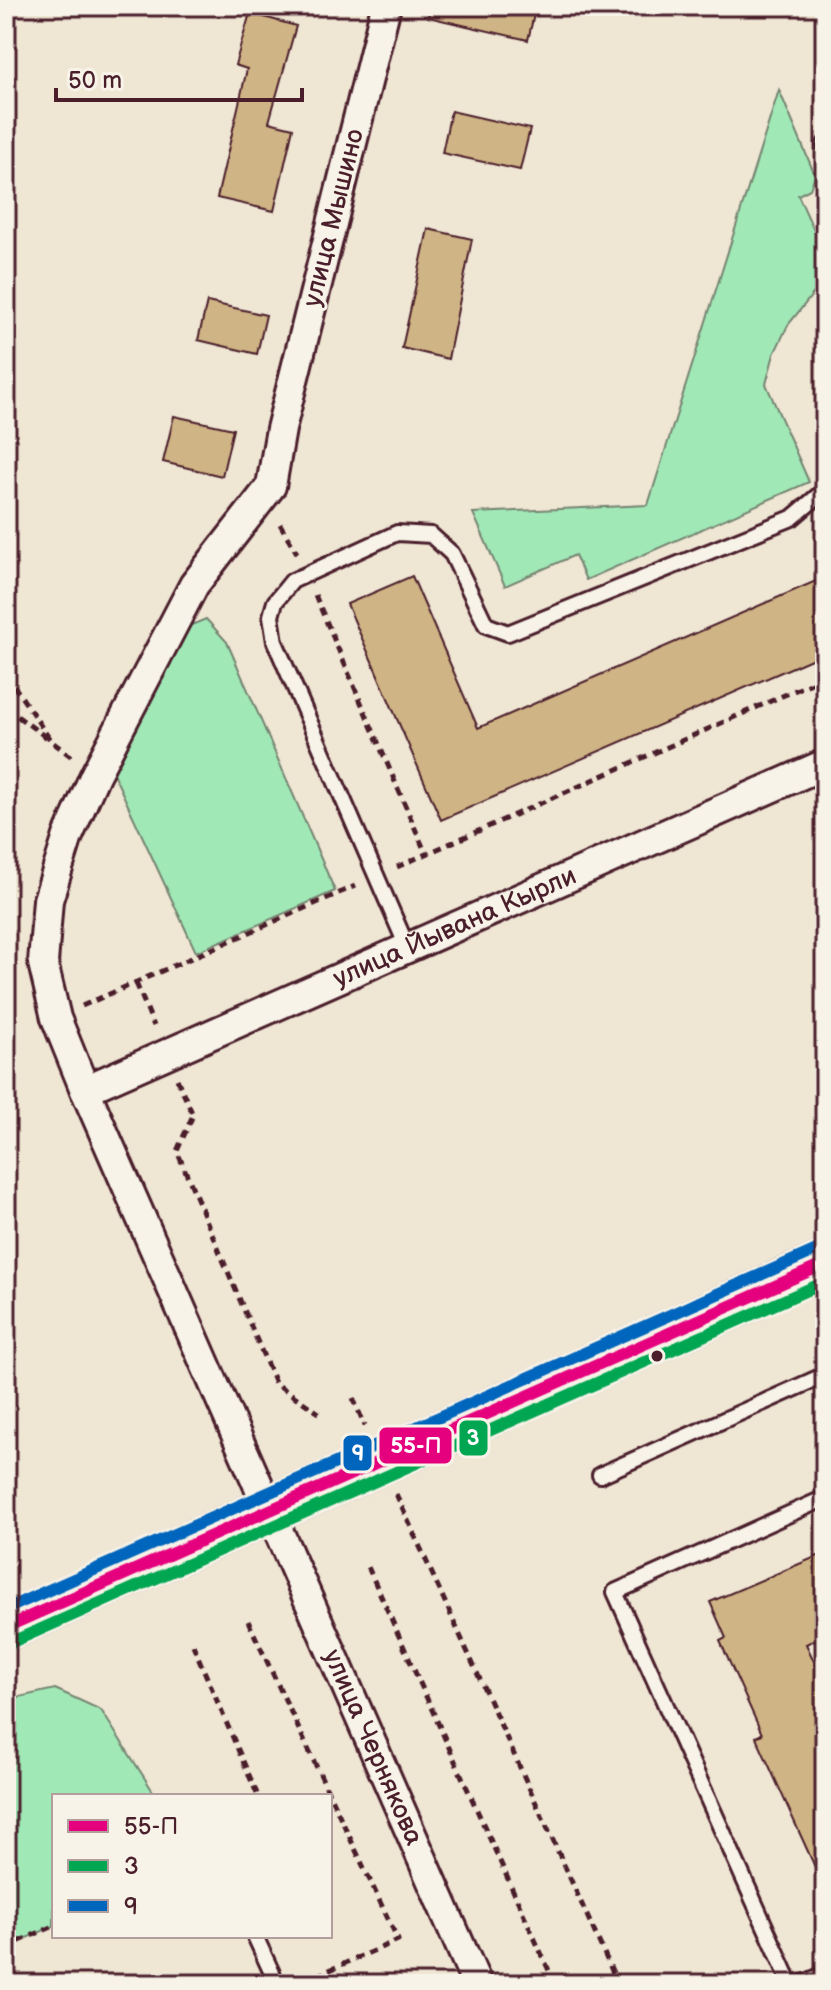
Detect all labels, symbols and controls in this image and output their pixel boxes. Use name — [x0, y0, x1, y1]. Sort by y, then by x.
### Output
scale bar — [56, 52, 302, 102]
text: 50 m — [68, 66, 122, 95]
street label: улица Мышино — [297, 126, 371, 310]
street label: улица Йывана Кырли — [328, 860, 581, 994]
unlabelled marker — [649, 1348, 665, 1364]
line badge: 3 — [458, 1419, 489, 1457]
text: 3 — [467, 1425, 480, 1452]
line badge: 55-П — [378, 1426, 453, 1465]
text: 55-П — [390, 1433, 442, 1460]
line badge: 9 — [342, 1434, 373, 1472]
text: 9 — [352, 1441, 364, 1468]
street label: улица Чернякова — [317, 1644, 430, 1850]
legend — [52, 1794, 332, 1938]
text: 55-П — [124, 1812, 178, 1841]
text: 3 — [124, 1852, 139, 1881]
text: 9 — [124, 1892, 138, 1921]

